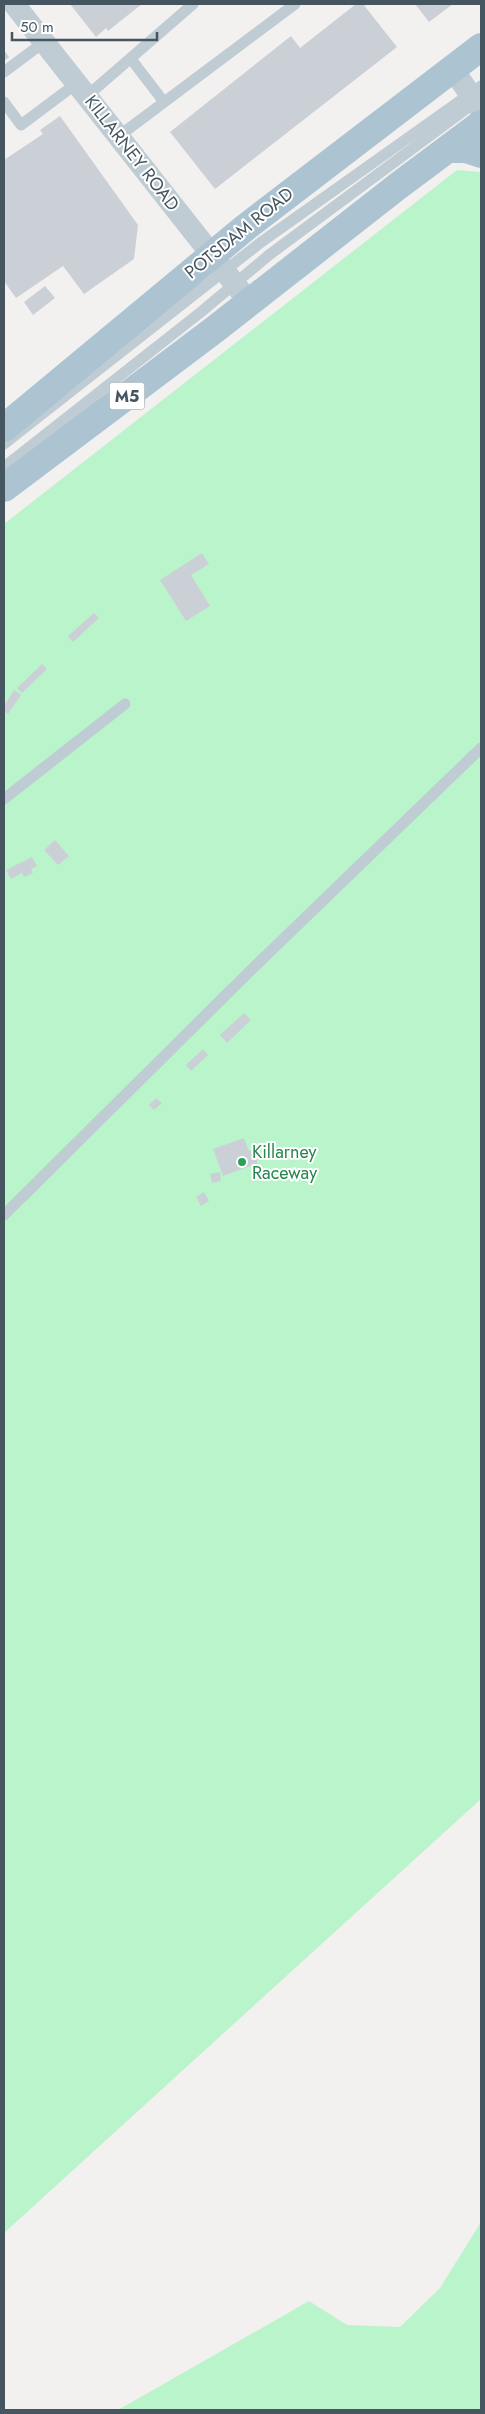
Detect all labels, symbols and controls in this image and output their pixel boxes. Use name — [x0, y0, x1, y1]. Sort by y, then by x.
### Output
scale bar — [12, 10, 158, 42]
text: 50 m — [20, 16, 54, 38]
street label: KILLARNEY ROAD — [79, 90, 185, 216]
street label: POTSDAM ROAD — [179, 181, 299, 285]
road number: M5 — [110, 382, 144, 410]
place label: Killarney Raceway — [252, 1139, 317, 1186]
marker: Killarney Raceway — [236, 1156, 248, 1168]

